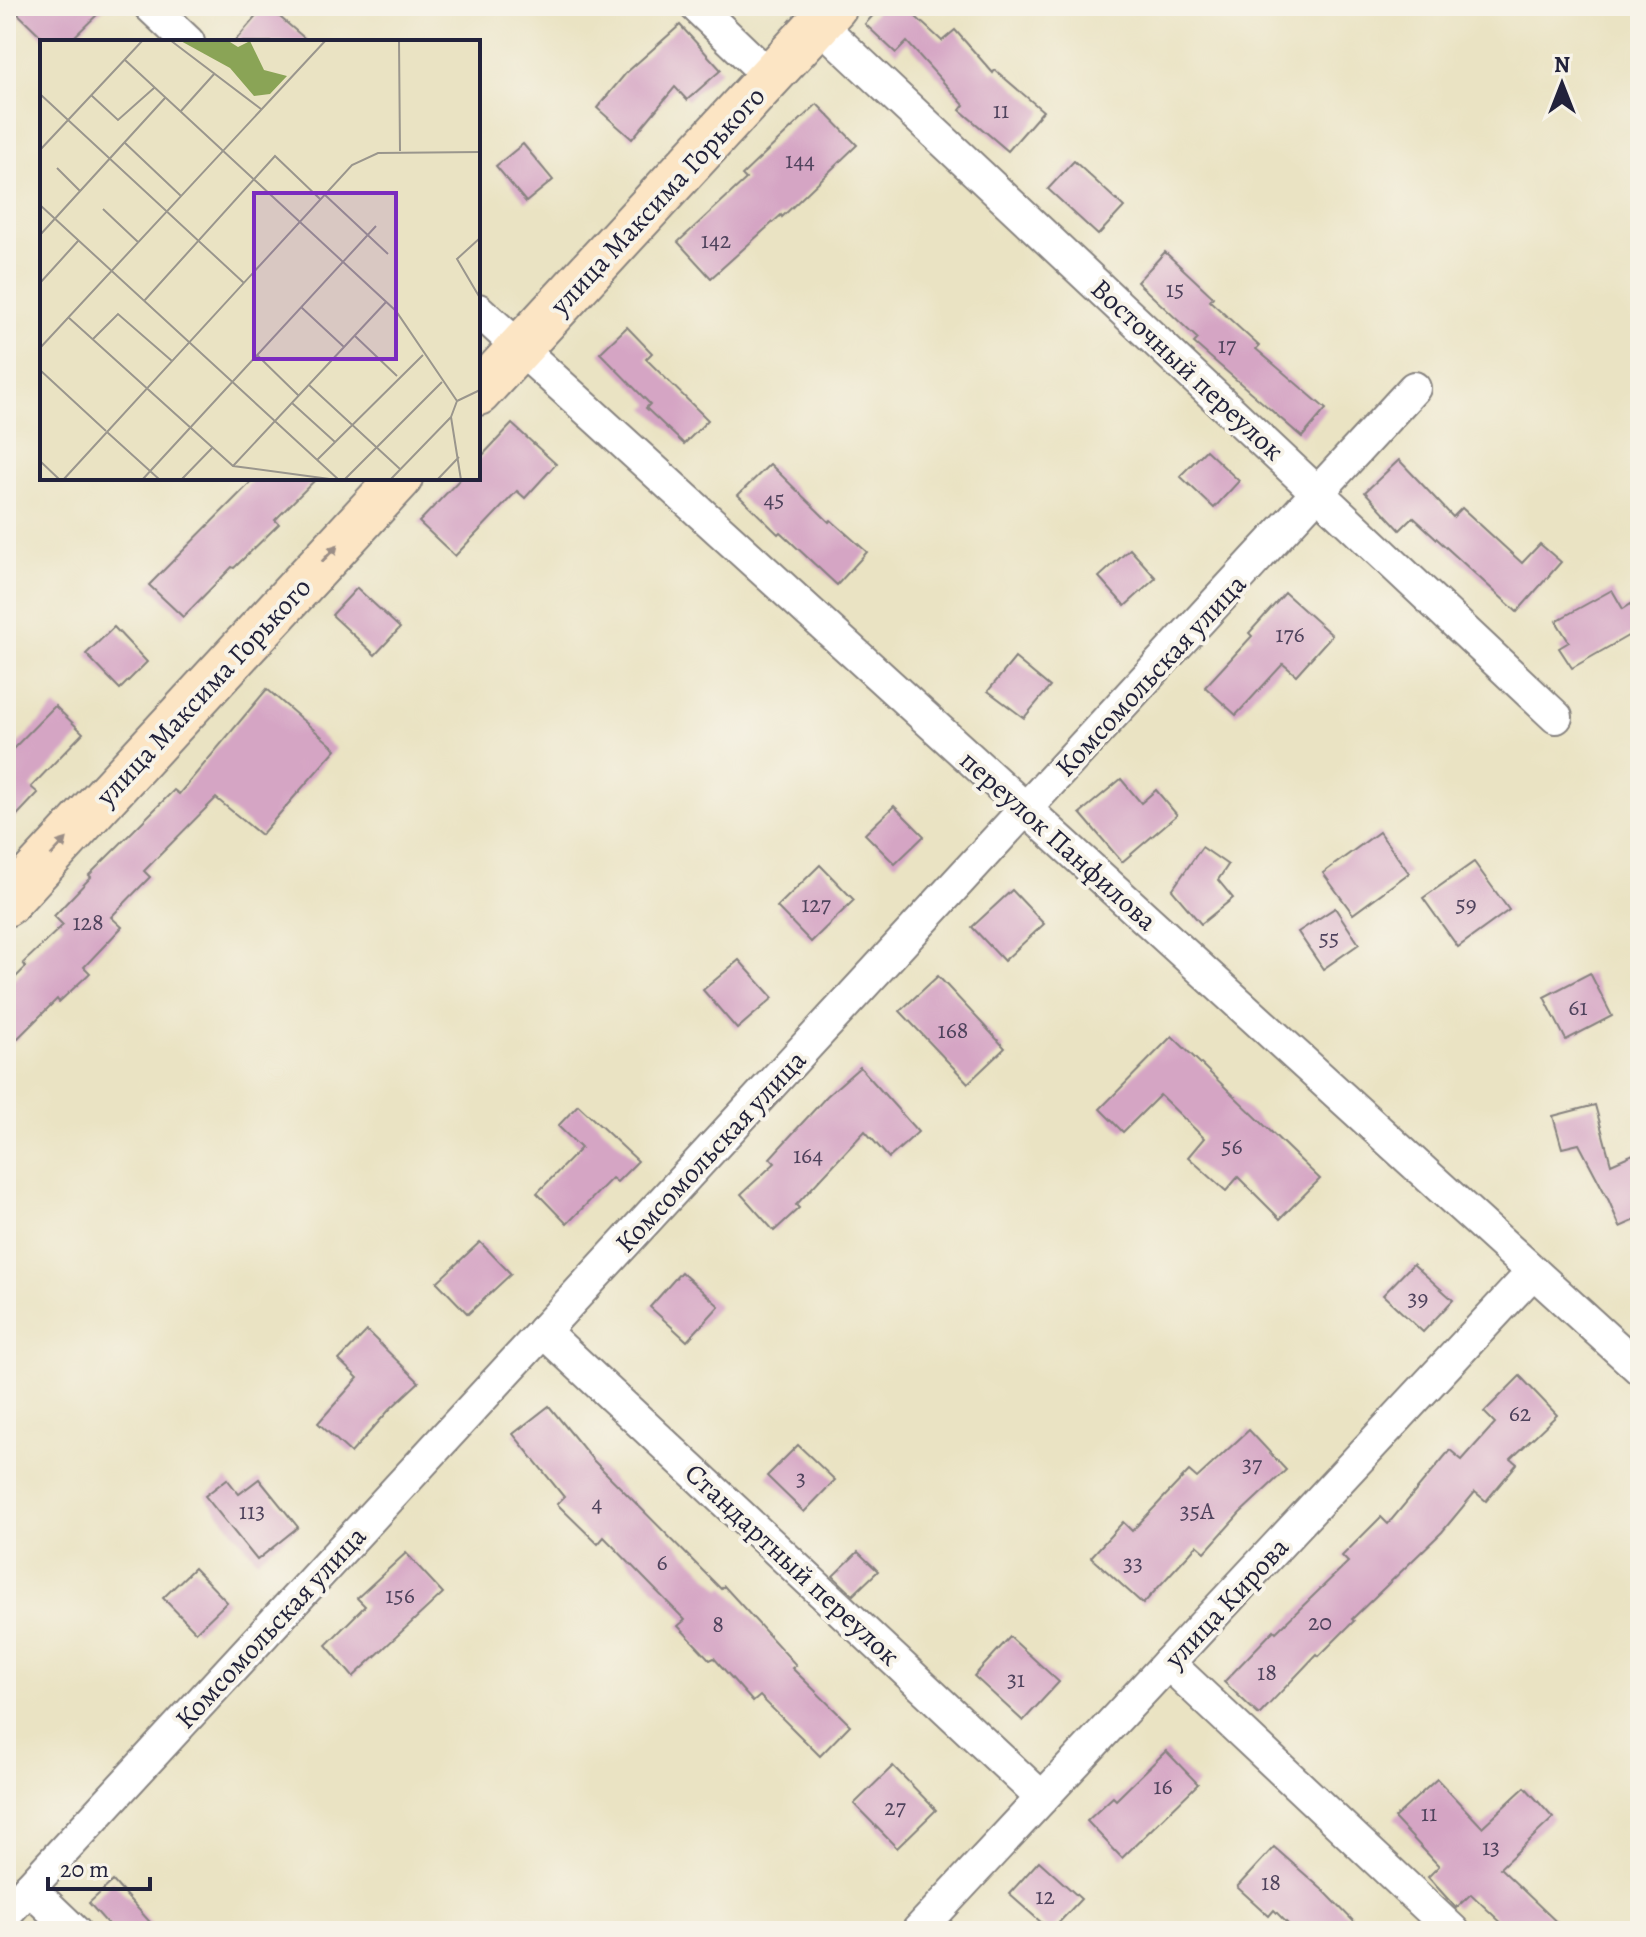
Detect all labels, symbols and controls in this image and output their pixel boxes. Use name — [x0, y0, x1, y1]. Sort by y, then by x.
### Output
inset map — [40, 40, 480, 480]
north arrow — [1522, 44, 1602, 124]
text: N — [1554, 50, 1570, 80]
street label: улица Максима Горького — [541, 78, 774, 324]
house number: 11 — [993, 94, 1009, 126]
house number: 144 — [785, 144, 815, 176]
house number: 142 — [701, 224, 731, 256]
street label: Восточный переулок — [1083, 270, 1292, 469]
house number: 15 — [1166, 273, 1184, 305]
house number: 17 — [1218, 329, 1237, 361]
house number: 45 — [763, 483, 785, 515]
one-way arrow — [321, 544, 339, 563]
street label: Комсомольская улица — [1047, 566, 1255, 785]
street label: улица Максима Горького — [87, 569, 320, 815]
house number: 176 — [1275, 618, 1305, 650]
street label: переулок Панфилова — [952, 742, 1165, 940]
one-way arrow — [49, 838, 67, 857]
house number: 127 — [801, 888, 832, 920]
house number: 59 — [1455, 888, 1477, 920]
house number: 128 — [72, 906, 104, 938]
house number: 55 — [1319, 922, 1339, 954]
house number: 61 — [1568, 991, 1588, 1023]
house number: 168 — [938, 1014, 968, 1046]
street label: Комсомольская улица — [607, 1042, 815, 1261]
house number: 56 — [1221, 1130, 1243, 1162]
house number: 164 — [793, 1139, 823, 1171]
house number: 39 — [1408, 1282, 1428, 1314]
house number: 62 — [1509, 1397, 1531, 1429]
house number: 37 — [1242, 1448, 1263, 1480]
street label: Стандартный переулок — [676, 1455, 908, 1675]
house number: 3 — [796, 1462, 806, 1494]
house number: 4 — [592, 1487, 603, 1519]
house number: 113 — [239, 1495, 265, 1527]
house number: 35А — [1180, 1495, 1215, 1527]
street label: Комсомольская улица — [167, 1518, 375, 1737]
street label: улица Кирова — [1155, 1529, 1297, 1677]
house number: 6 — [656, 1546, 668, 1578]
house number: 33 — [1123, 1547, 1143, 1579]
house number: 156 — [385, 1579, 415, 1611]
house number: 20 — [1308, 1606, 1332, 1638]
house number: 8 — [712, 1608, 724, 1640]
house number: 18 — [1257, 1656, 1277, 1688]
house number: 31 — [1007, 1663, 1025, 1695]
house number: 16 — [1153, 1770, 1173, 1802]
house number: 27 — [884, 1791, 907, 1823]
house number: 11 — [1421, 1797, 1437, 1829]
house number: 13 — [1482, 1831, 1500, 1863]
scale bar — [48, 1841, 150, 1891]
text: 20 m — [60, 1853, 109, 1885]
house number: 18 — [1261, 1866, 1281, 1898]
house number: 12 — [1035, 1880, 1055, 1912]

